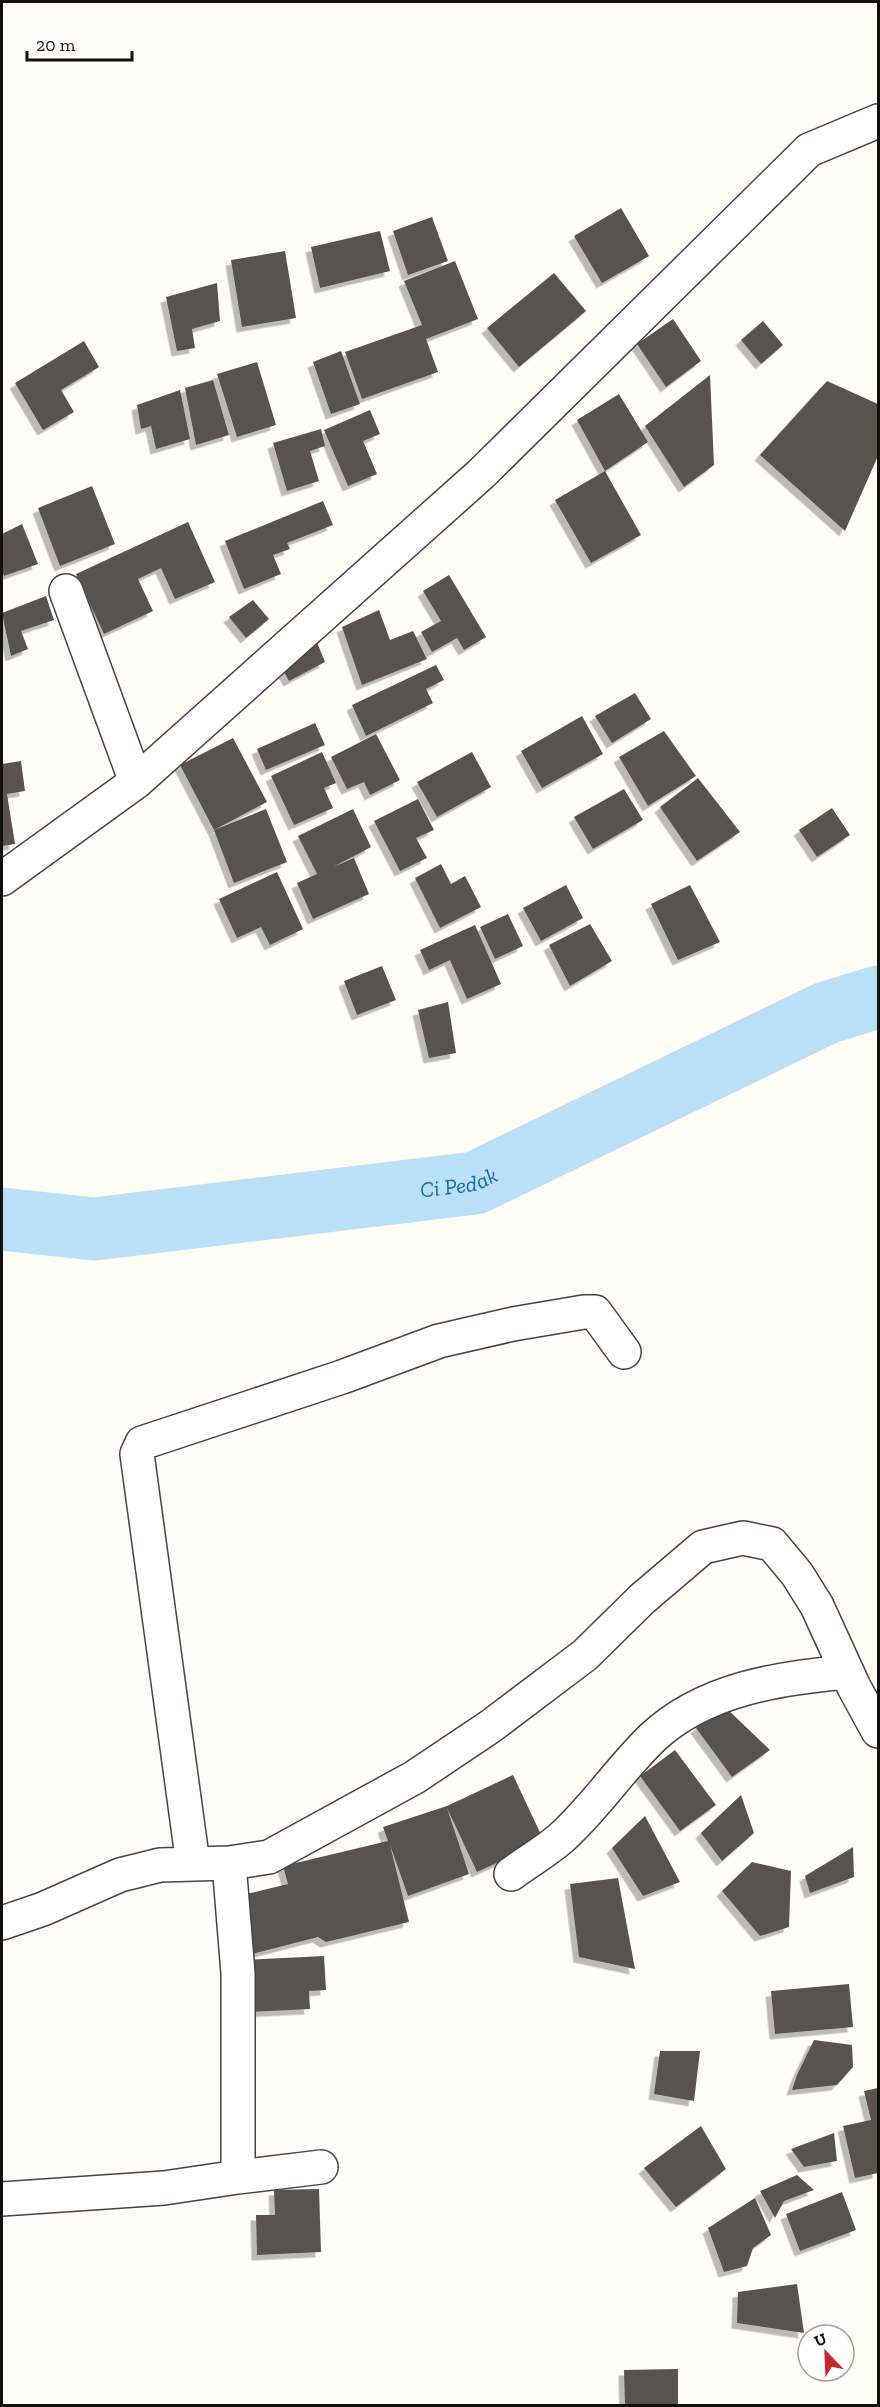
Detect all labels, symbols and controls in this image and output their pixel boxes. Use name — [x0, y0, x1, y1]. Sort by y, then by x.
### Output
scale bar — [27, 24, 132, 62]
text: 20 m — [36, 34, 76, 56]
water label: Ci Pedak — [418, 1161, 502, 1204]
north arrow — [796, 2323, 856, 2383]
text: U — [811, 2328, 830, 2351]

